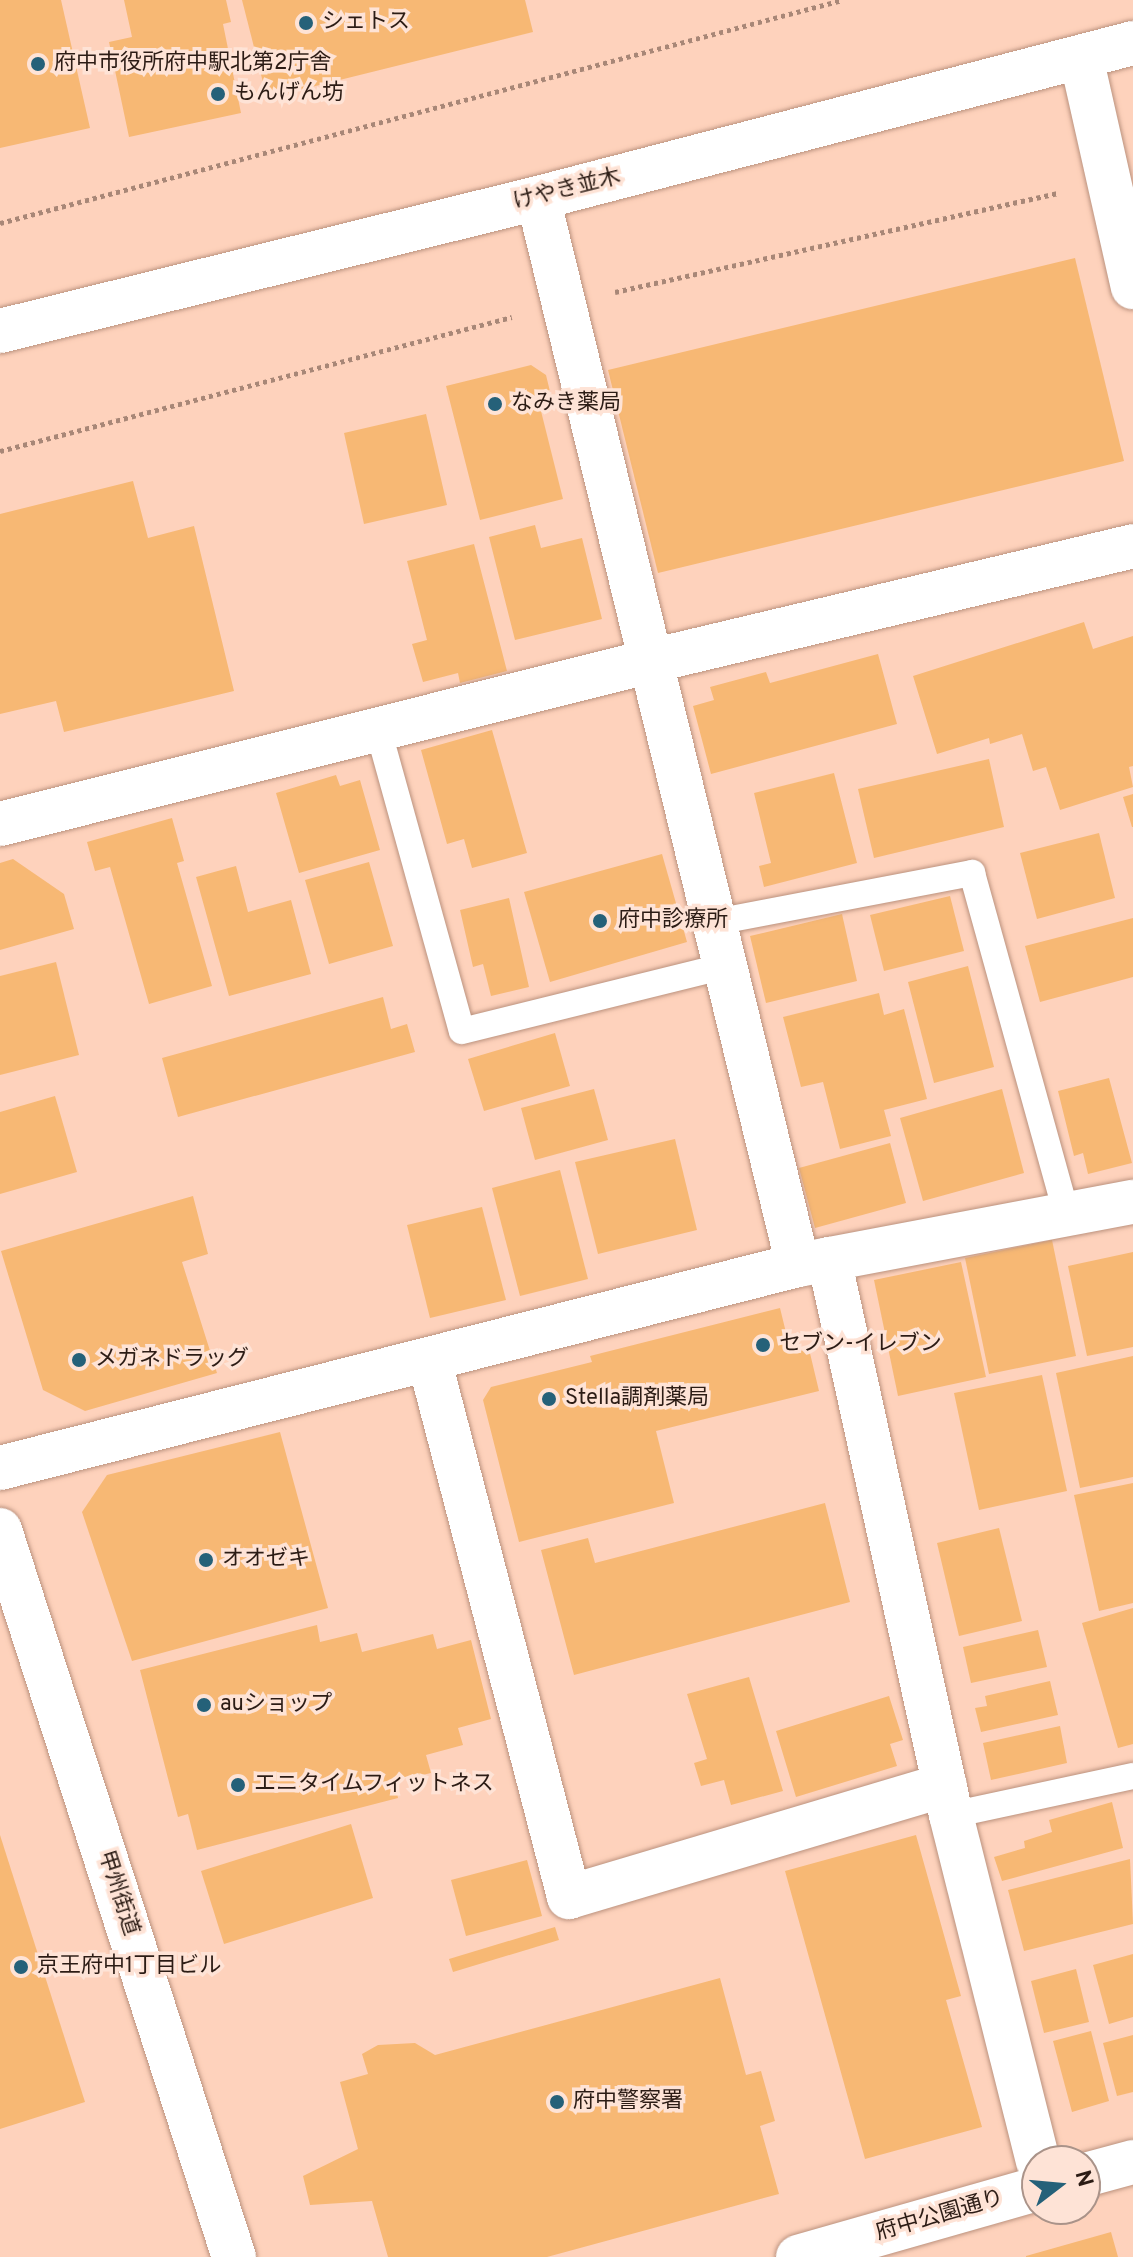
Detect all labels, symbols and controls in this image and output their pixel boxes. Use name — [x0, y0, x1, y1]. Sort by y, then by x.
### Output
place label: シェトス — [322, 10, 410, 36]
marker: シェトス — [297, 14, 315, 32]
place label: 府中市役所府中駅北第2庁舎 — [54, 51, 331, 77]
marker: 府中市役所府中駅北第2庁舎 — [29, 55, 47, 73]
place label: もんげん坊 — [234, 81, 344, 107]
marker: もんげん坊 — [209, 85, 227, 103]
street label: けやき並木 — [510, 164, 624, 216]
place label: なみき薬局 — [511, 391, 621, 417]
marker: なみき薬局 — [486, 395, 504, 413]
place label: 府中診療所 — [618, 908, 728, 934]
marker: 府中診療所 — [589, 910, 611, 932]
place label: セブン-イレブン — [779, 1332, 942, 1358]
marker: セブン-イレブン — [754, 1336, 772, 1354]
place label: メガネドラッグ — [95, 1347, 249, 1373]
marker: メガネドラッグ — [70, 1351, 88, 1369]
place label: Stella調剤薬局 — [565, 1386, 709, 1412]
marker: Stella調剤薬局 — [540, 1390, 558, 1408]
place label: オオゼキ — [222, 1547, 310, 1573]
marker: オオゼキ — [197, 1551, 215, 1569]
place label: auショップ — [220, 1692, 332, 1718]
marker: auショップ — [195, 1696, 213, 1714]
place label: エニタイムフィットネス — [254, 1772, 496, 1798]
marker: エニタイムフィットネス — [229, 1776, 247, 1794]
street label: 甲州街道 — [92, 1847, 144, 1939]
place label: 京王府中1丁目ビル — [37, 1954, 221, 1980]
marker: 京王府中1丁目ビル — [12, 1958, 30, 1976]
place label: 府中警察署 — [573, 2089, 683, 2115]
marker: 府中警察署 — [548, 2093, 566, 2111]
north arrow — [1021, 2145, 1101, 2225]
text: N — [1067, 2167, 1098, 2190]
street label: 府中公園通り — [873, 2185, 1007, 2247]

